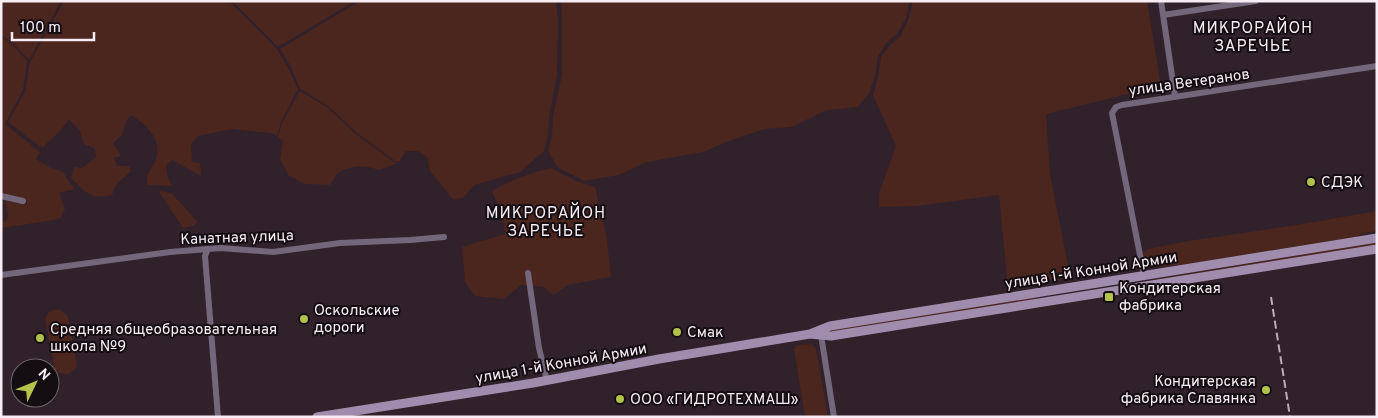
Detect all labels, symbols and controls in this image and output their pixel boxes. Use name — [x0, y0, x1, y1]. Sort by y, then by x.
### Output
scale bar — [12, 10, 95, 42]
district label: МИКРОРАЙОН ЗАРЕЧЬЕ — [1193, 17, 1313, 57]
text: 100 m — [20, 19, 61, 38]
street label: улица Ветеранов — [1127, 66, 1251, 101]
place label: СДЭК — [1321, 174, 1363, 193]
marker: СДЭК — [1305, 176, 1317, 188]
district label: МИКРОРАЙОН ЗАРЕЧЬЕ — [486, 202, 606, 242]
street label: Канатная улица — [180, 227, 294, 250]
street label: улица 1-й Конной Армии — [1004, 248, 1179, 294]
place label: Кондитерская фабрика — [1119, 280, 1221, 316]
marker: Кондитерская фабрика — [1103, 291, 1115, 303]
place label: Оскольские дороги — [314, 302, 399, 338]
marker: Оскольские дороги — [298, 313, 310, 325]
place label: Средняя общеобразовательная школа №9 — [50, 321, 277, 357]
place label: Смак — [687, 324, 723, 343]
marker: Смак — [671, 326, 683, 338]
marker: Средняя общеобразовательная школа №9 — [34, 332, 46, 344]
street label: улица 1-й Конной Армии — [474, 340, 649, 389]
north arrow — [10, 358, 60, 408]
text: N — [34, 366, 53, 385]
place label: Кондитерская фабрика Славянка — [1121, 373, 1256, 409]
marker: Кондитерская фабрика Славянка — [1260, 384, 1272, 396]
place label: ООО «ГИДРОТЕХМАШ» — [630, 391, 799, 410]
marker: ООО «ГИДРОТЕХМАШ» — [614, 393, 626, 405]

